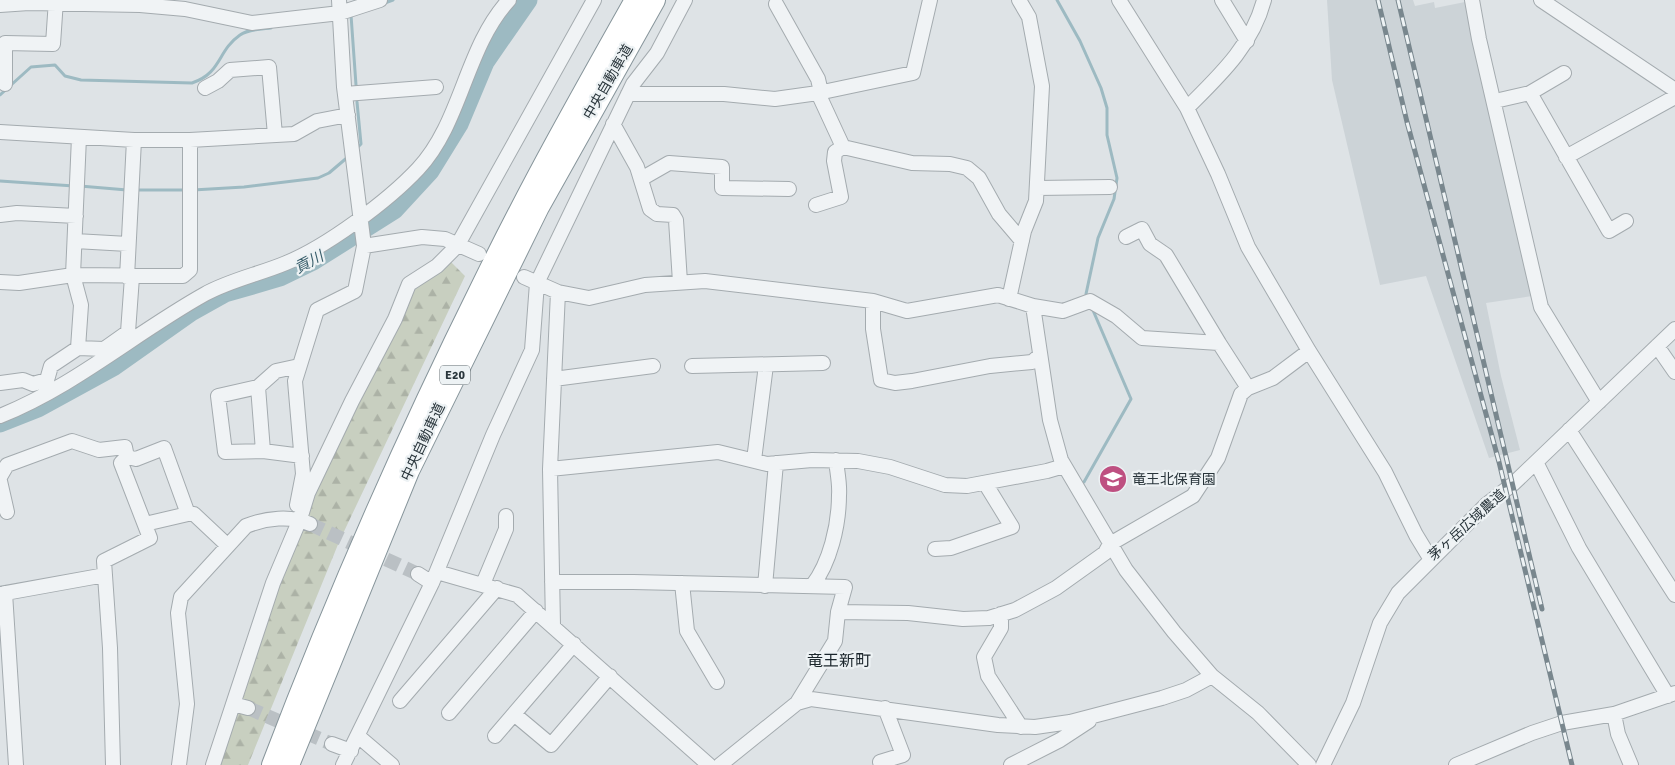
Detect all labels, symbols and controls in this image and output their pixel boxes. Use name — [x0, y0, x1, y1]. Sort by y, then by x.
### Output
street label: 中央自動車道 — [580, 41, 636, 123]
water label: 貢川 — [292, 246, 328, 277]
road number: E20 — [440, 366, 470, 384]
street label: 中央自動車道 — [398, 400, 448, 484]
school or university icon: 竜王北保育園 — [1098, 464, 1128, 494]
place label: 竜王北保育園 — [1132, 471, 1216, 488]
street label: 茅ヶ岳広域農道 — [1425, 486, 1509, 564]
district label: 竜王新町 — [807, 651, 871, 671]

